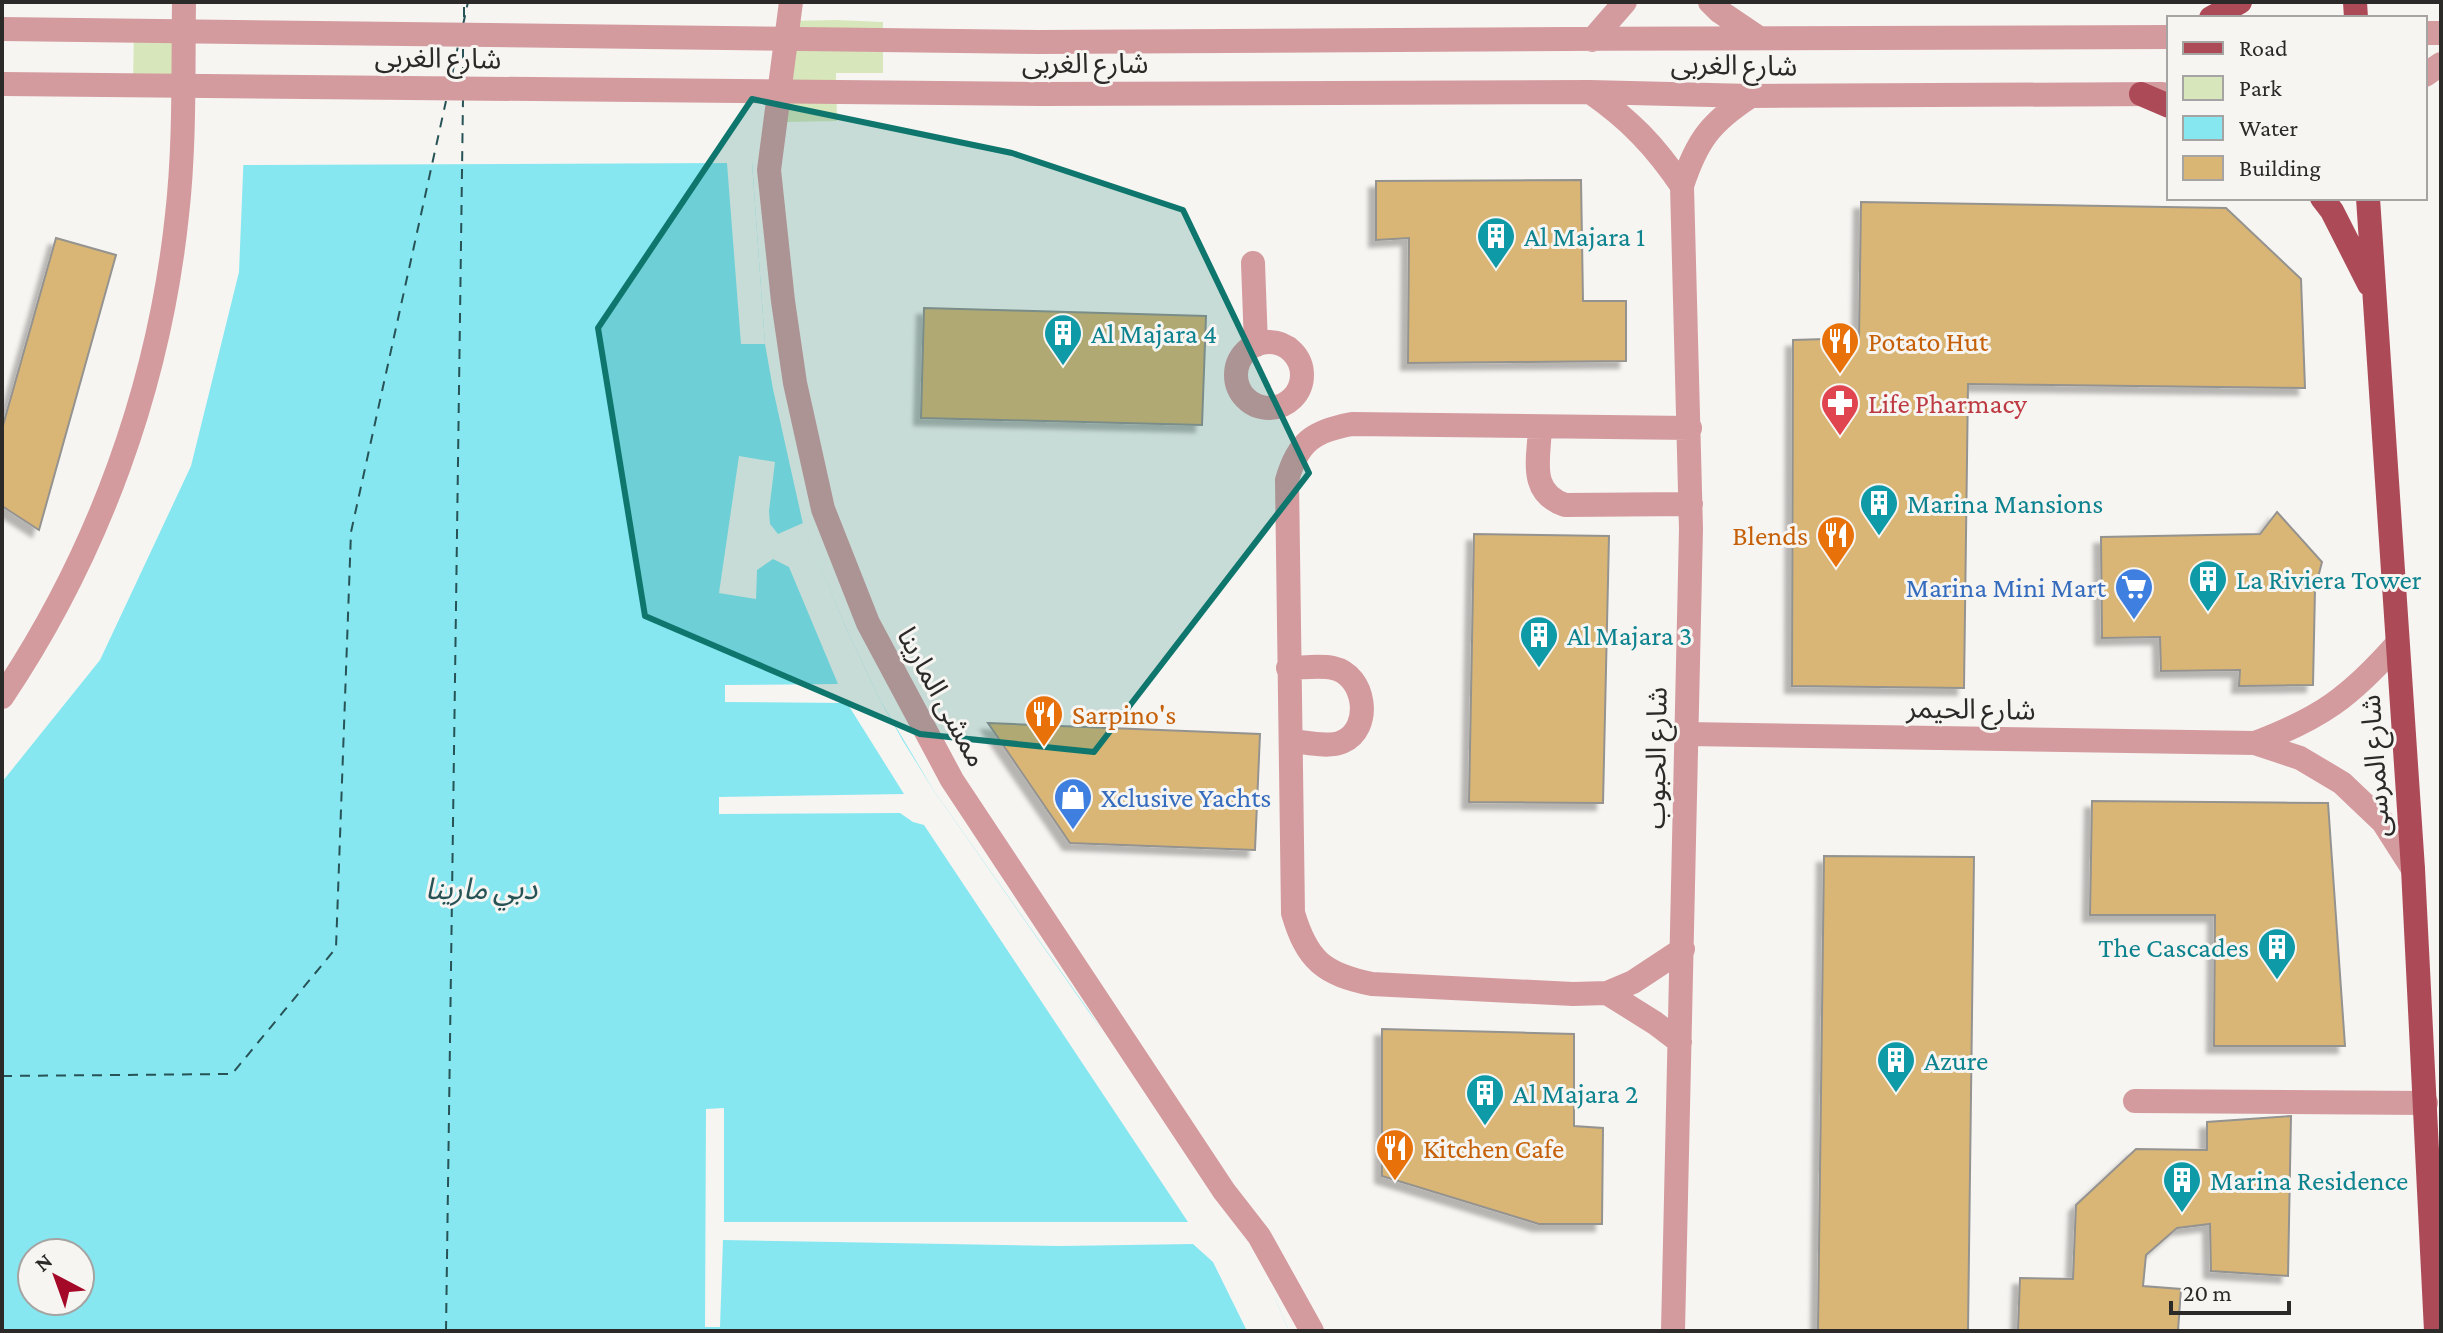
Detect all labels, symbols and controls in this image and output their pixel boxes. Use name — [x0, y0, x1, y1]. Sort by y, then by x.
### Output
legend — [2167, 16, 2427, 200]
text: Road — [2239, 34, 2288, 61]
street label: شارع الغربى — [374, 41, 502, 80]
street label: شارع الغربى — [1022, 48, 1148, 84]
street label: شارع الغربى — [1670, 48, 1798, 87]
text: Park — [2239, 74, 2282, 101]
text: Water — [2239, 114, 2298, 141]
text: Building — [2239, 154, 2321, 181]
building icon: Al Majara 1 — [1475, 215, 1517, 270]
place label: Al Majara 1 — [1524, 221, 1645, 252]
building icon: Al Majara 4 — [1042, 312, 1084, 367]
place label: Al Majara 4 — [1091, 318, 1217, 349]
restaurant icon: Potato Hut — [1819, 320, 1861, 375]
place label: Potato Hut — [1868, 326, 1989, 357]
pharmacy icon: Life Pharmacy — [1819, 382, 1861, 437]
place label: Life Pharmacy — [1868, 388, 2028, 419]
building icon: Marina Mansions — [1858, 482, 1900, 537]
place label: Marina Mansions — [1907, 488, 2103, 519]
restaurant icon: Blends — [1815, 514, 1857, 569]
place label: Blends — [1732, 520, 1808, 551]
building icon: La Riviera Tower — [2187, 558, 2229, 613]
place label: La Riviera Tower — [2236, 564, 2422, 595]
supermarket icon: Marina Mini Mart — [2113, 566, 2155, 621]
place label: Marina Mini Mart — [1906, 572, 2107, 603]
building icon: Al Majara 3 — [1518, 614, 1560, 669]
place label: Al Majara 3 — [1567, 620, 1692, 651]
street label: ممشى المارينا — [890, 622, 993, 773]
street label: شارع الحبوب — [1639, 687, 1678, 829]
street label: شارع الحيمر — [1905, 692, 2036, 731]
restaurant icon: Sarpino's — [1023, 693, 1065, 748]
street label: شارع المرسى — [2355, 693, 2400, 838]
place label: Sarpino's — [1072, 699, 1176, 730]
shop icon: Xclusive Yachts — [1052, 776, 1094, 831]
place label: Xclusive Yachts — [1101, 782, 1271, 813]
water label: دبي مارينا — [425, 872, 538, 911]
building icon: The Cascades — [2256, 926, 2298, 981]
place label: The Cascades — [2098, 932, 2249, 963]
building icon: Azure — [1875, 1039, 1917, 1094]
place label: Azure — [1924, 1045, 1988, 1076]
building icon: Al Majara 2 — [1464, 1072, 1506, 1127]
place label: Al Majara 2 — [1513, 1078, 1638, 1109]
restaurant icon: Kitchen Cafe — [1374, 1127, 1416, 1182]
place label: Kitchen Cafe — [1423, 1133, 1564, 1164]
building icon: Marina Residence — [2161, 1159, 2203, 1214]
place label: Marina Residence — [2210, 1165, 2408, 1196]
north arrow — [16, 1237, 96, 1317]
text: N — [29, 1248, 57, 1277]
scale bar — [2171, 1265, 2289, 1315]
text: 20 m — [2183, 1279, 2232, 1306]

